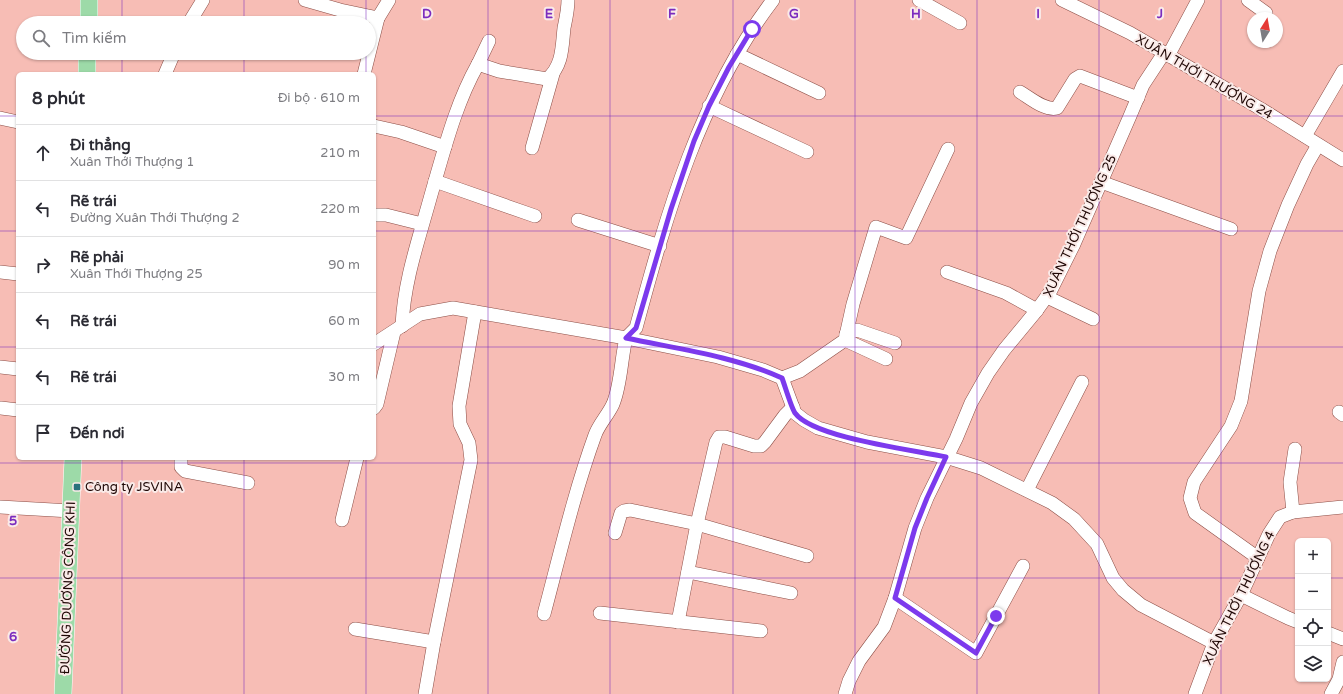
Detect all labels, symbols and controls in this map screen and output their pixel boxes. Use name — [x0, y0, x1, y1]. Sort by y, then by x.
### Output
text: D — [422, 6, 432, 22]
text: E — [545, 6, 553, 22]
text: F — [668, 6, 676, 22]
text: G — [789, 6, 799, 22]
text: H — [911, 6, 921, 22]
text: I — [1036, 6, 1040, 22]
text: J — [1156, 6, 1163, 22]
north arrow — [1247, 12, 1283, 48]
search box — [16, 16, 376, 60]
route start — [743, 20, 761, 38]
icon: search — [30, 27, 52, 49]
text: Tìm kiếm — [62, 29, 127, 47]
street label: XUÂN THỚI THƯỢNG 24 — [1133, 31, 1275, 123]
text: 8 phút — [32, 88, 85, 109]
text: Đi bộ · 610 m — [278, 90, 360, 106]
text: Đi thẳng — [70, 136, 131, 154]
icon: ahead — [32, 142, 54, 164]
text: 210 m — [320, 145, 360, 161]
street label: XUÂN THỚI THƯỢNG 25 — [1040, 152, 1120, 300]
text: Xuân Thới Thượng 1 — [70, 154, 194, 170]
text: Rẽ trái — [70, 192, 117, 210]
icon: left — [32, 198, 54, 220]
text: 220 m — [320, 201, 360, 217]
text: Đường Xuân Thới Thượng 2 — [70, 210, 240, 226]
text: Rẽ phải — [70, 248, 124, 266]
icon: right — [32, 254, 54, 276]
text: 90 m — [328, 257, 360, 273]
text: Xuân Thới Thượng 25 — [70, 266, 203, 282]
icon: left — [32, 310, 54, 332]
text: Rẽ trái — [70, 312, 117, 330]
text: 60 m — [328, 313, 360, 329]
icon: left — [32, 366, 54, 388]
text: Rẽ trái — [70, 368, 117, 386]
text: 30 m — [328, 369, 360, 385]
icon: arrive — [32, 422, 54, 444]
text: Đến nơi — [70, 424, 125, 442]
place label: Công ty JSVINA — [85, 479, 184, 495]
marker: Công ty JSVINA — [72, 482, 82, 492]
street label: ĐƯỜNG DƯƠNG CÔNG KHI — [57, 501, 79, 675]
text: 5 — [9, 513, 17, 529]
street label: XUÂN THỚI THƯỢNG 4 — [1200, 528, 1278, 668]
map controls — [1295, 538, 1331, 682]
button: + — [1295, 538, 1331, 574]
button: − — [1295, 574, 1331, 610]
route end — [987, 607, 1005, 625]
button: locate — [1295, 610, 1331, 646]
text: 6 — [9, 629, 17, 645]
button: layers — [1295, 646, 1331, 682]

